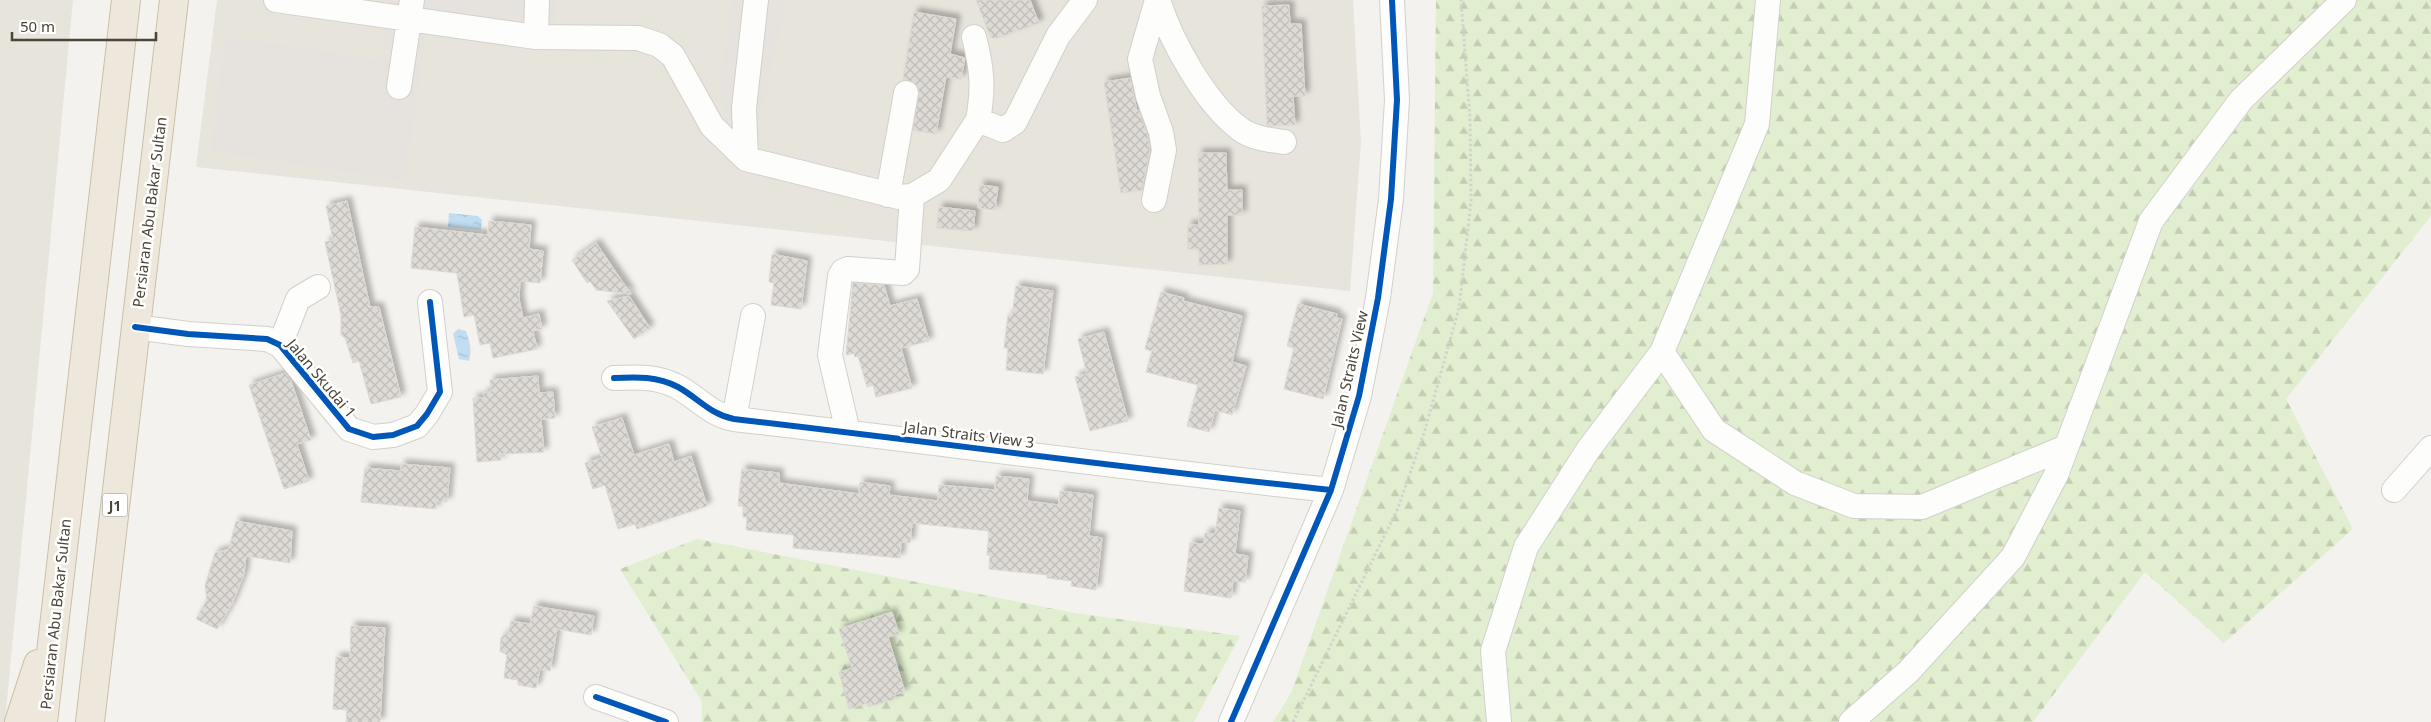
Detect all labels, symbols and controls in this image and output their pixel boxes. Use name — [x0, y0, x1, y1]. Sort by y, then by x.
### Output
scale bar — [12, 10, 156, 42]
text: 50 m — [20, 16, 55, 36]
street label: Persiaran Abu Bakar Sultan — [127, 116, 171, 308]
street label: Jalan Straits View — [1325, 309, 1372, 431]
street label: Jalan Skudai 1 — [282, 333, 361, 422]
street label: Jalan Straits View 3 — [900, 416, 1036, 452]
road number: J1 — [102, 494, 128, 516]
street label: Persiaran Abu Bakar Sultan — [35, 518, 75, 710]

